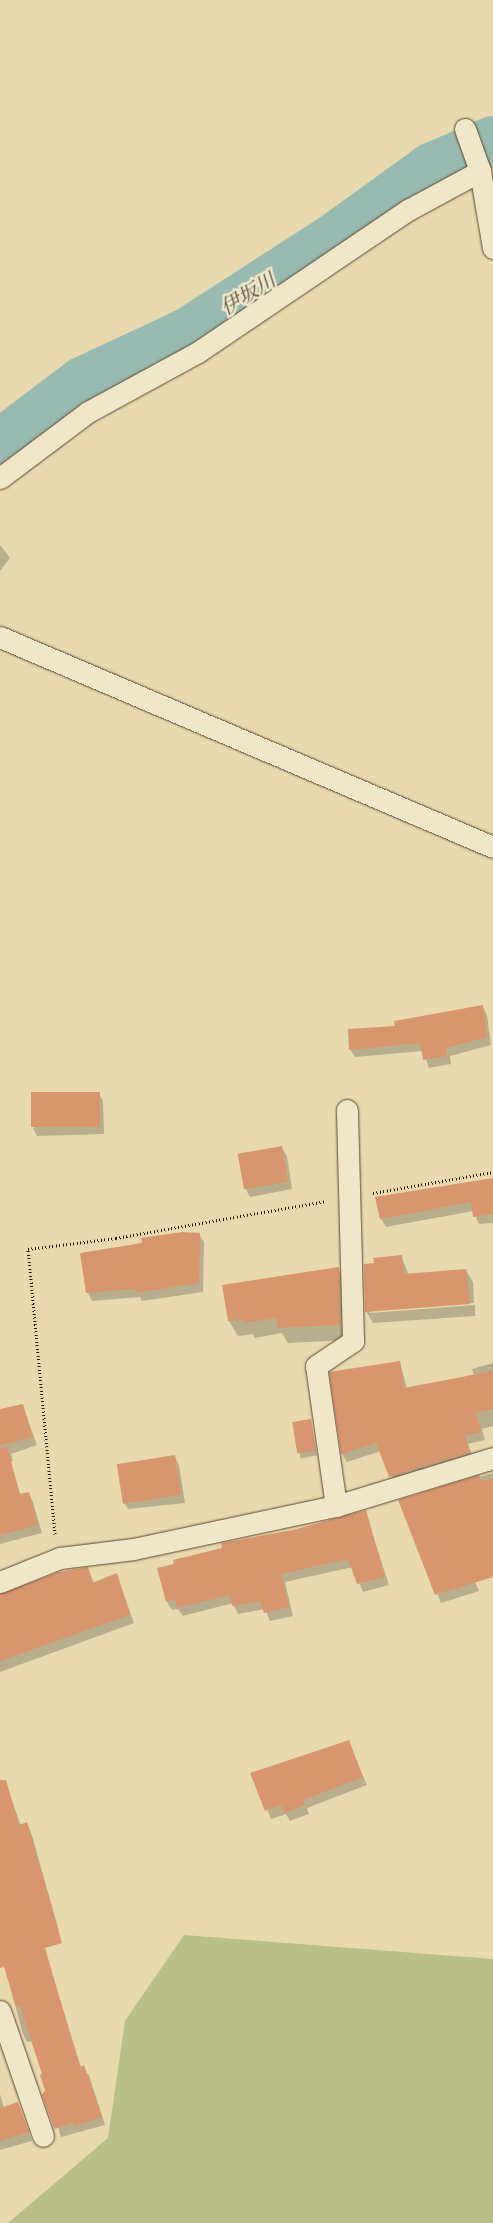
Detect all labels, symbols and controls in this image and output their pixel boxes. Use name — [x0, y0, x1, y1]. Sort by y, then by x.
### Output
water label: 伊坂川 — [216, 268, 280, 320]

